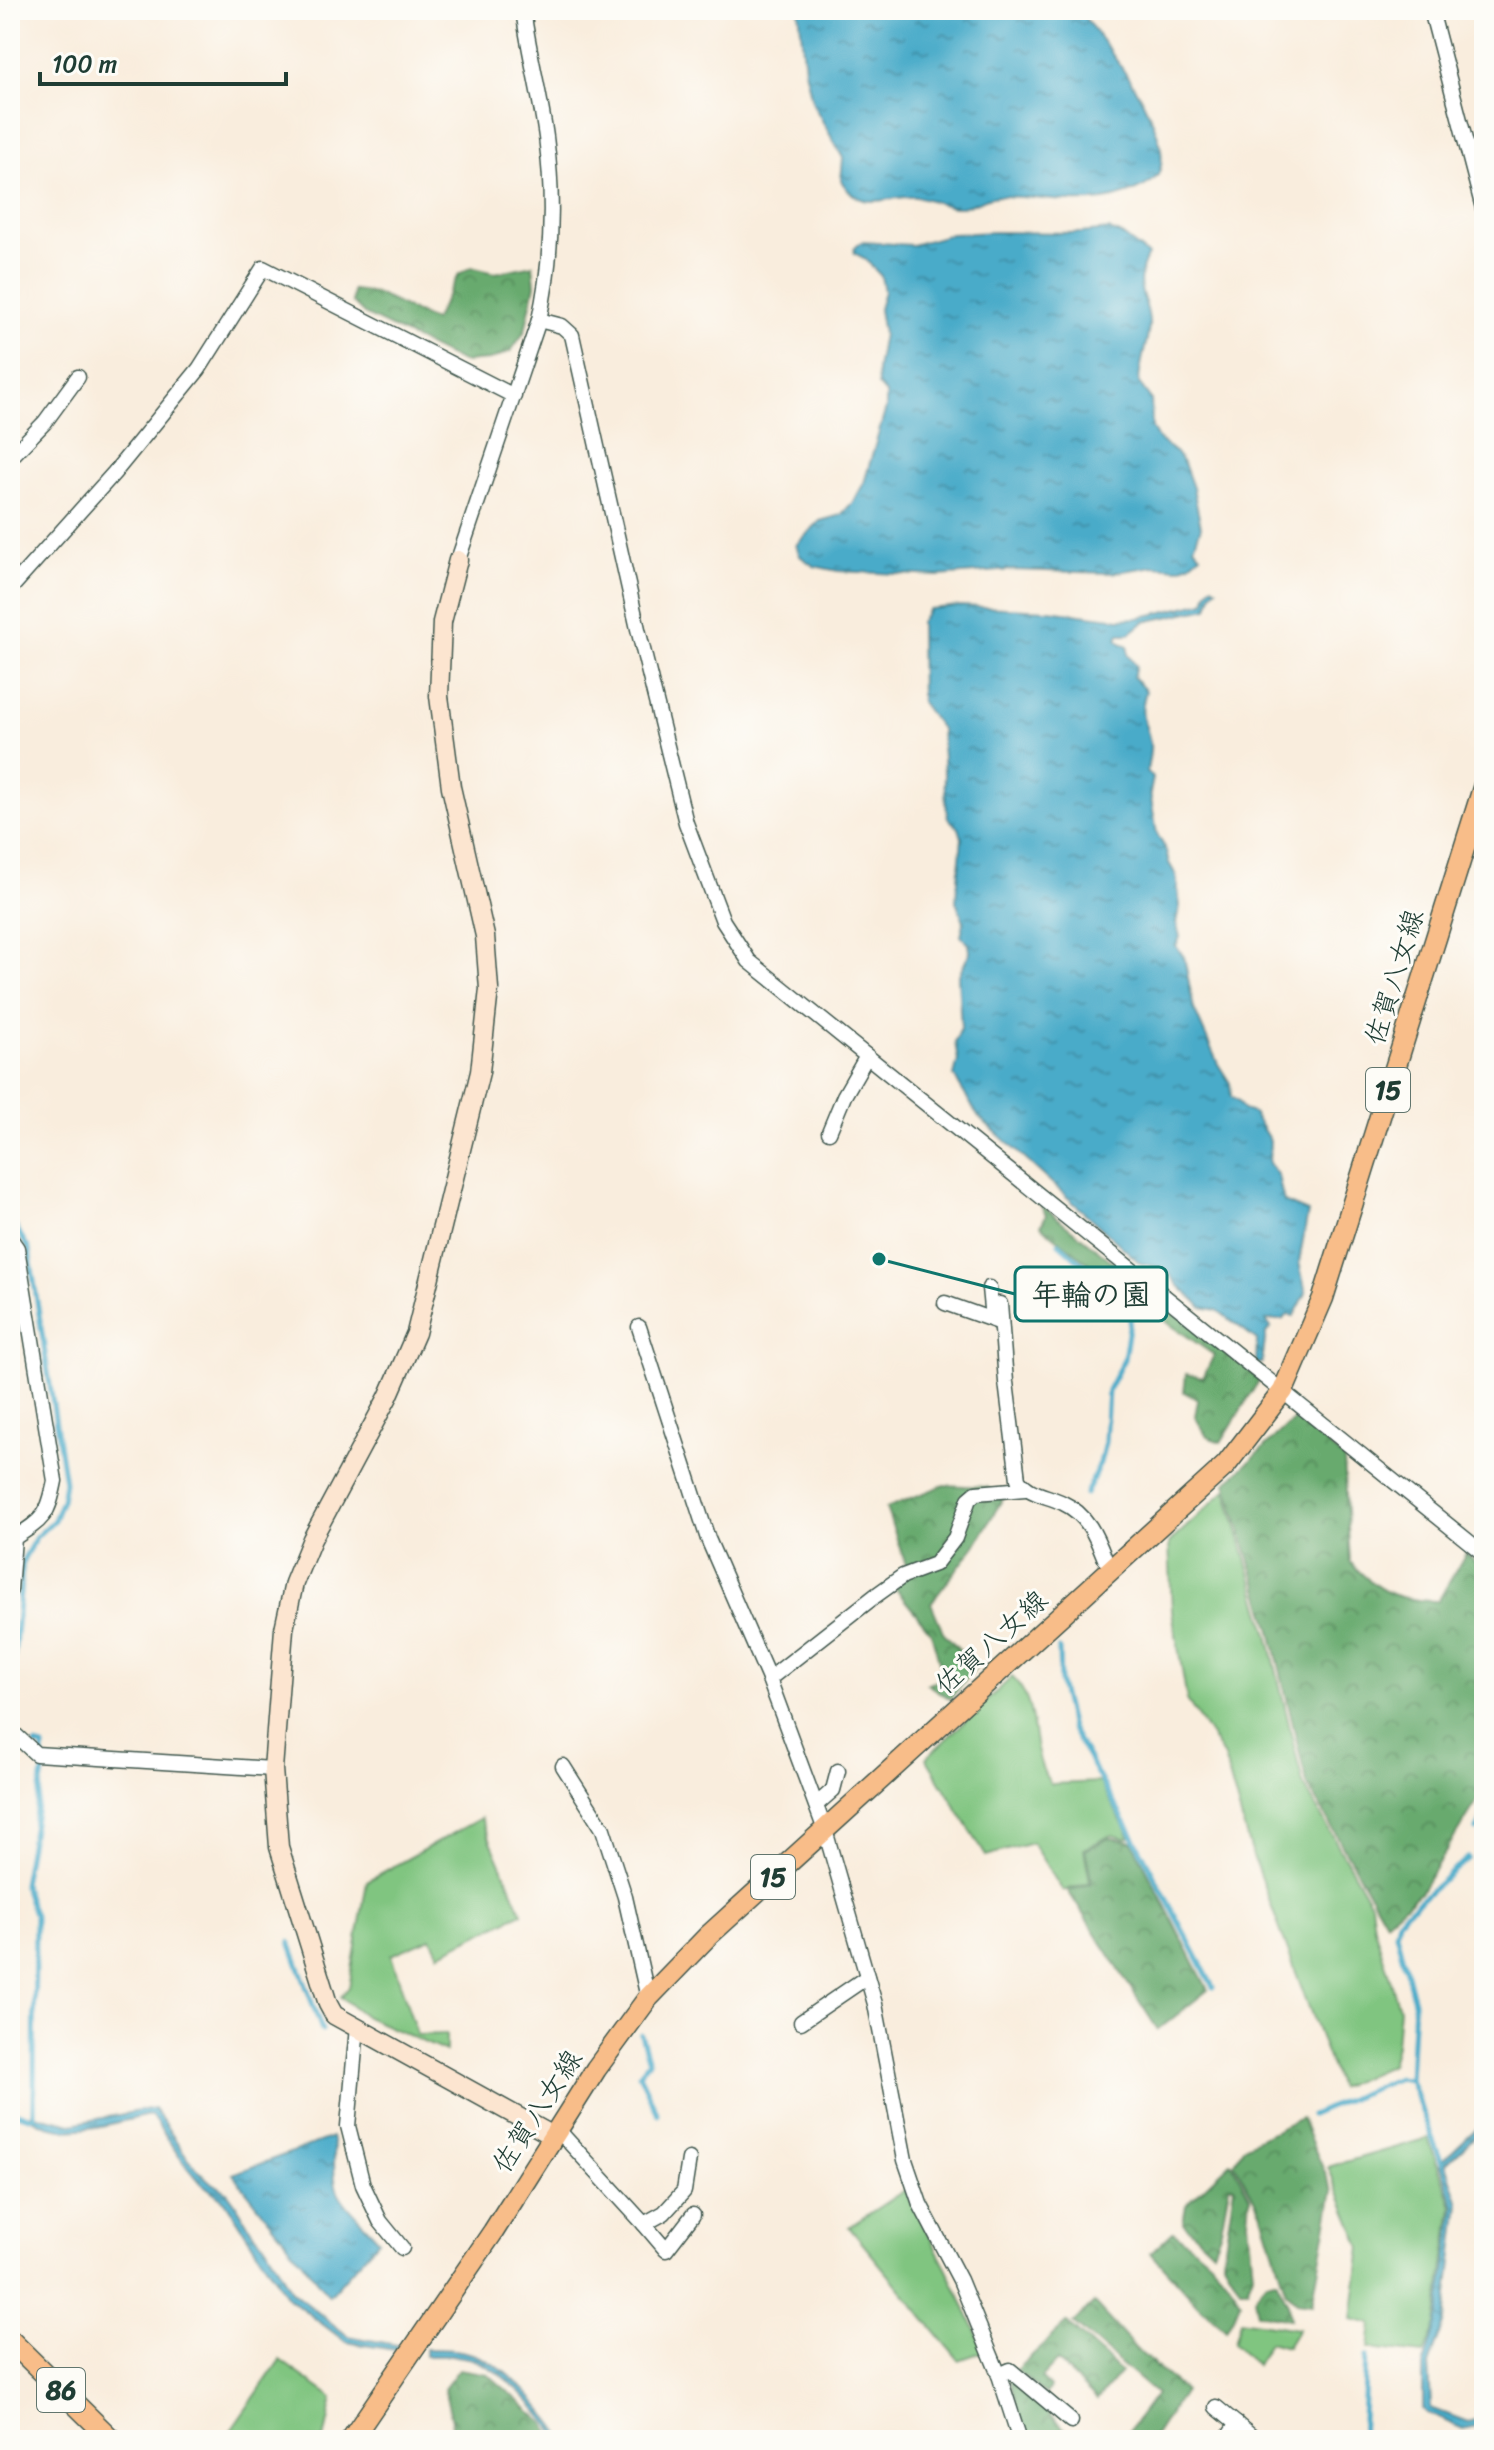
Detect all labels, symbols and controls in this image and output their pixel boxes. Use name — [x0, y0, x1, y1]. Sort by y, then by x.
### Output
scale bar — [40, 36, 286, 86]
text: 100 m — [52, 43, 117, 85]
street label: 佐賀八女線 — [1350, 903, 1438, 1051]
road number: 15 — [1366, 1068, 1410, 1112]
callout: 年輪の園 — [1015, 1267, 1167, 1321]
text: 年輪の園 — [1031, 1268, 1151, 1322]
street label: 佐賀八女線 — [923, 1577, 1059, 1707]
road number: 15 — [751, 1855, 795, 1899]
street label: 佐賀八女線 — [478, 2039, 596, 2183]
road number: 86 — [37, 2368, 85, 2412]

